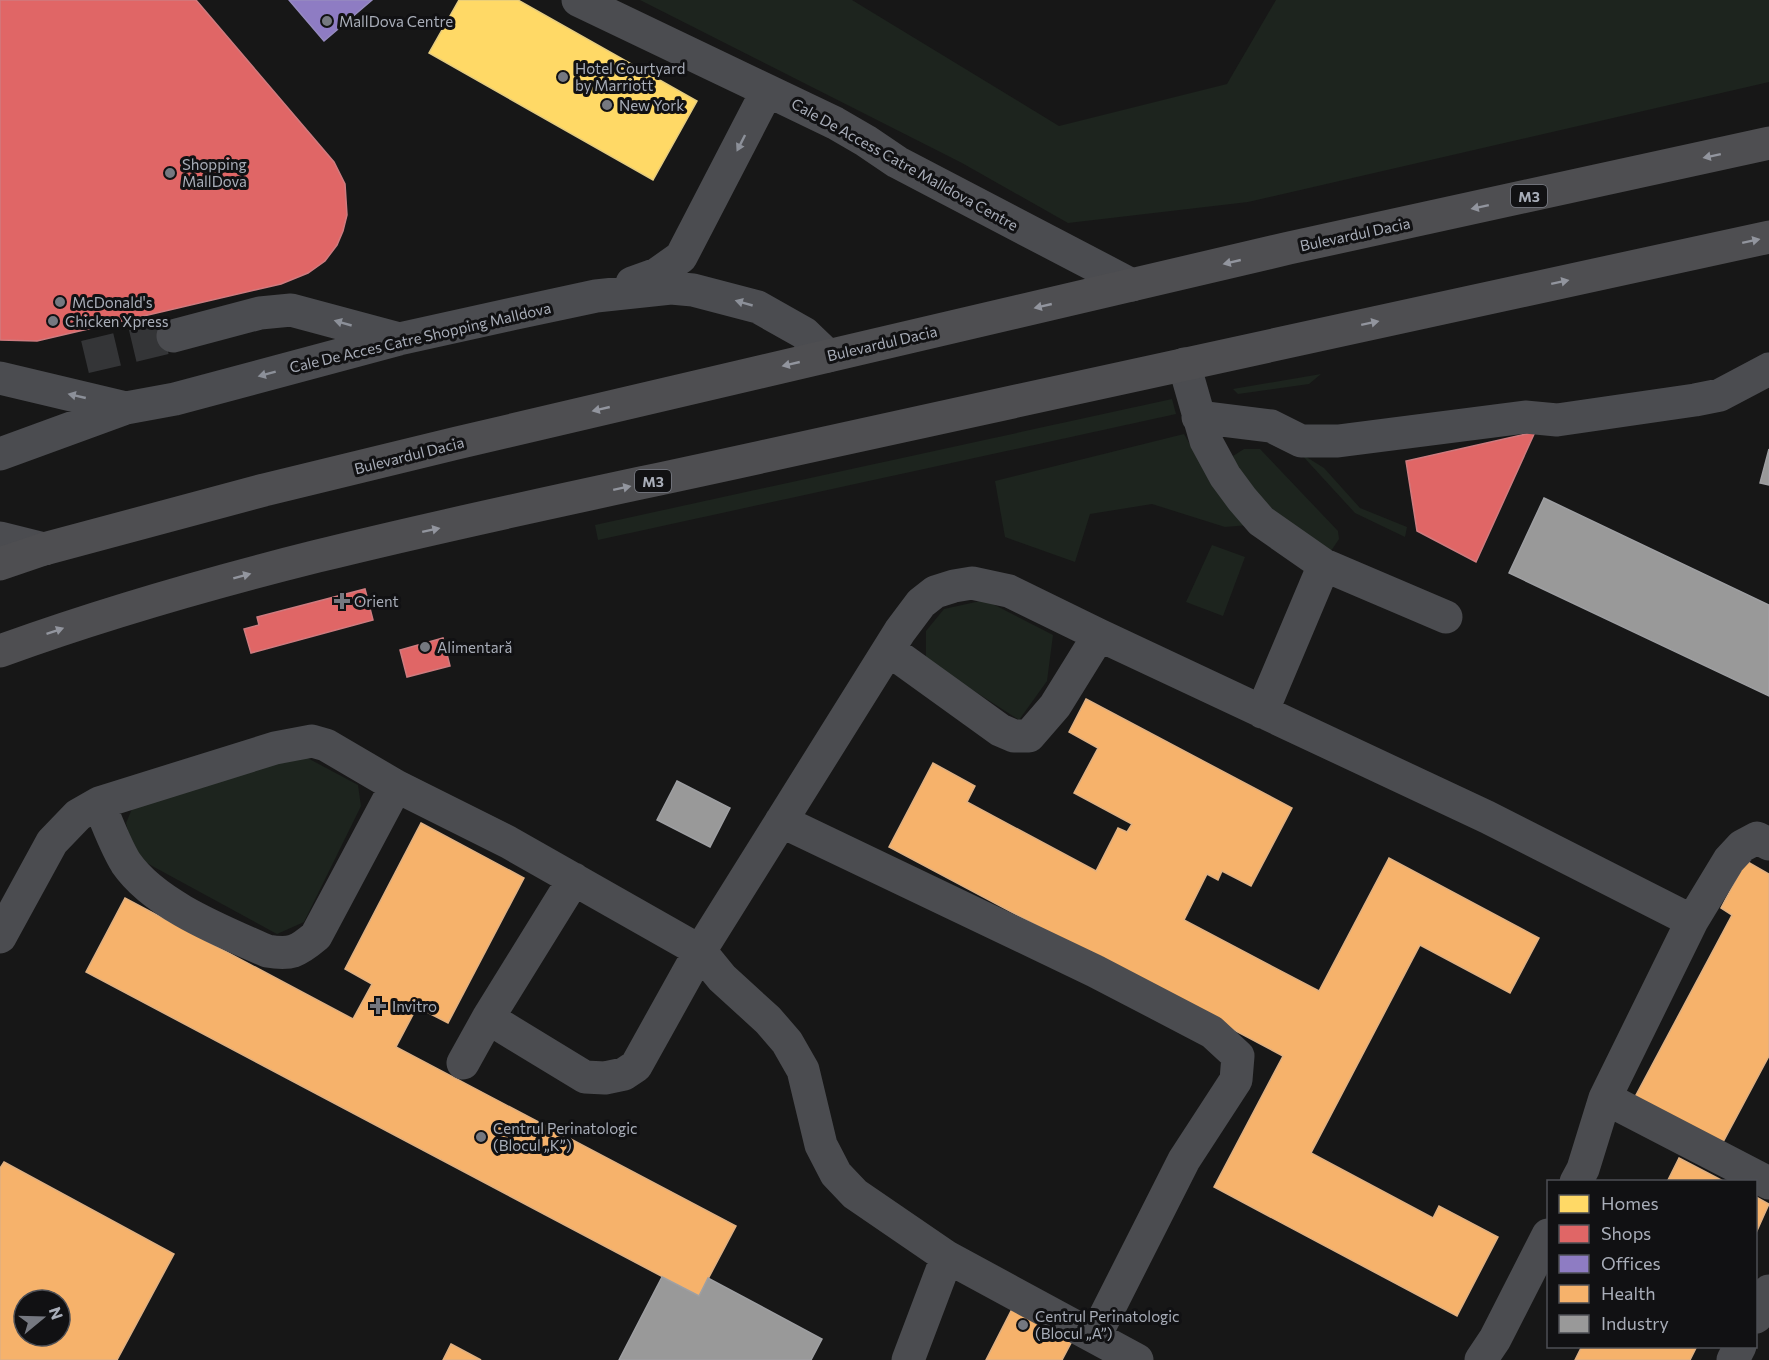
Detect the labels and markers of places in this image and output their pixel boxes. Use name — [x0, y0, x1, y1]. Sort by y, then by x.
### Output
place label: MallDova Centre — [339, 12, 453, 30]
marker: MallDova Centre — [320, 14, 334, 28]
place label: Hotel Courtyard by Marriott — [575, 59, 685, 94]
marker: Hotel Courtyard by Marriott — [556, 70, 570, 84]
place label: New York — [619, 96, 684, 114]
marker: New York — [600, 98, 614, 112]
place label: Shopping MallDova — [182, 155, 247, 190]
marker: Shopping MallDova — [163, 166, 177, 180]
place label: McDonald's — [72, 293, 153, 311]
marker: McDonald's — [53, 295, 67, 309]
place label: Chicken Xpress — [65, 312, 169, 330]
marker: Chicken Xpress — [46, 314, 60, 328]
place label: Orient — [354, 592, 399, 610]
marker: Orient — [335, 594, 349, 608]
place label: Alimentară — [437, 638, 512, 656]
marker: Alimentară — [418, 640, 432, 654]
marker: Invitro — [369, 997, 387, 1015]
place label: Invitro — [392, 997, 437, 1015]
place label: Centrul Perinatologic (Blocul „K”) — [493, 1119, 638, 1154]
marker: Centrul Perinatologic (Blocul „K”) — [474, 1130, 488, 1144]
place label: Centrul Perinatologic (Blocul „A”) — [1035, 1307, 1180, 1342]
marker: Centrul Perinatologic (Blocul „A”) — [1016, 1318, 1030, 1332]

